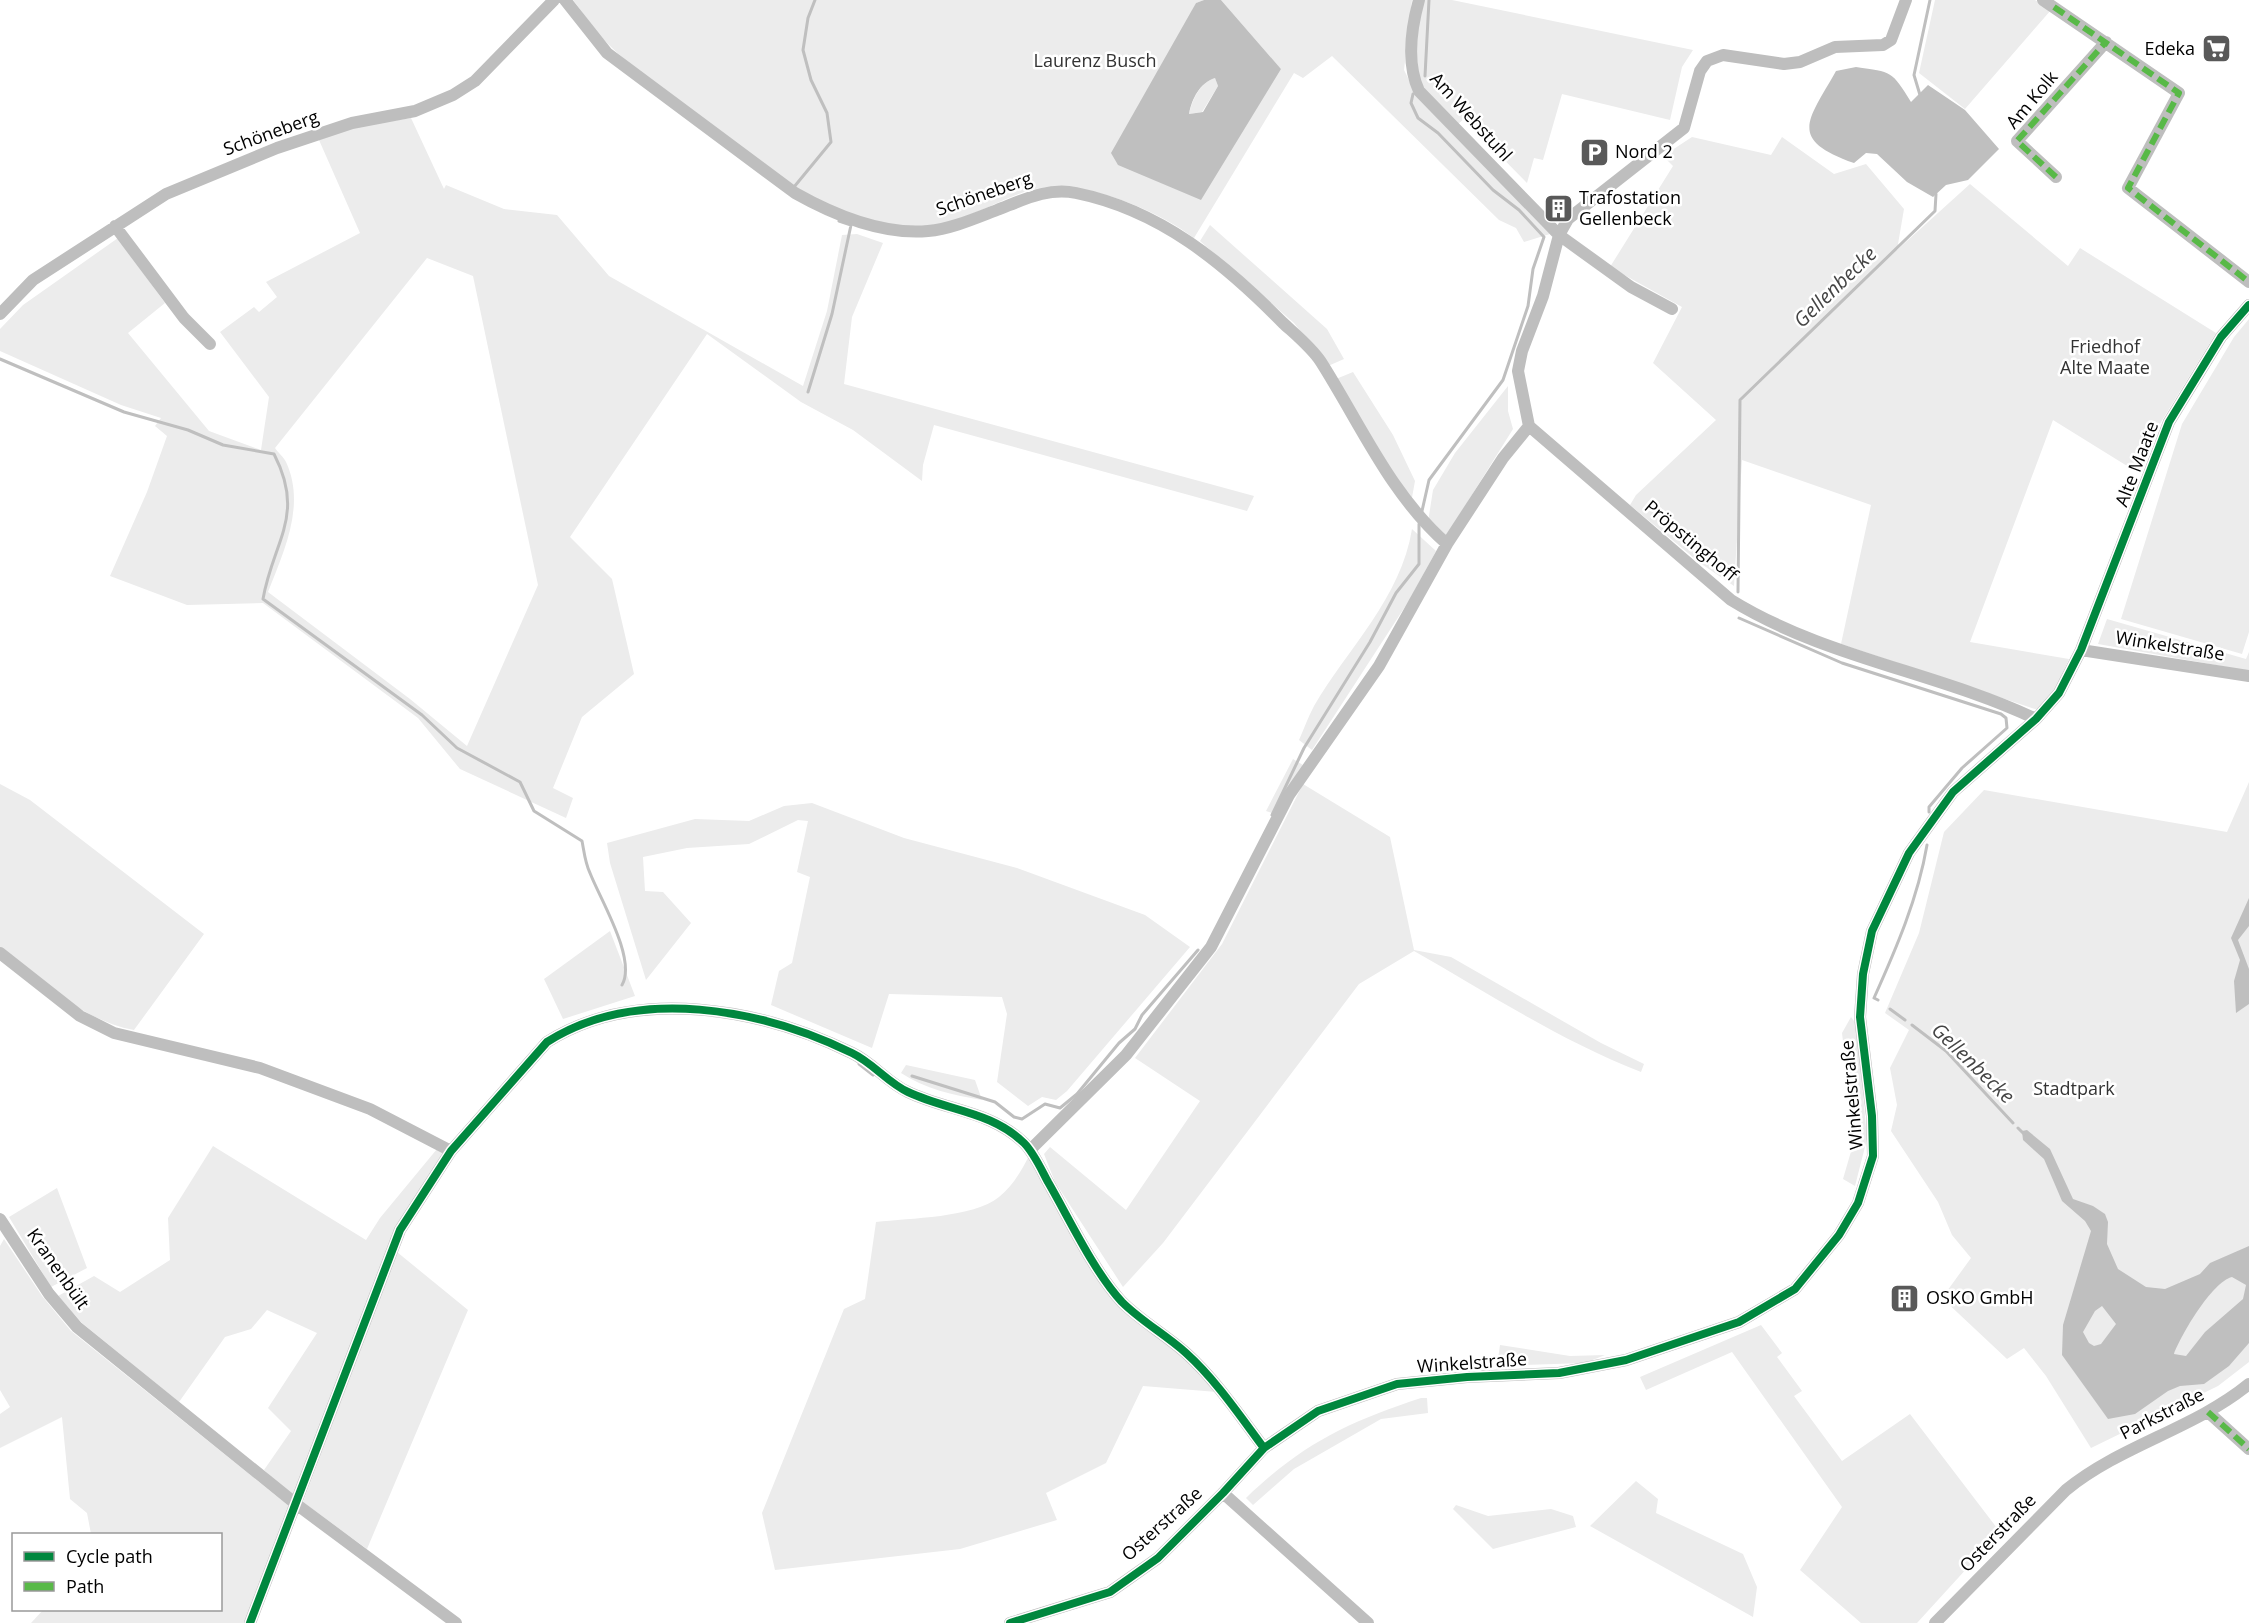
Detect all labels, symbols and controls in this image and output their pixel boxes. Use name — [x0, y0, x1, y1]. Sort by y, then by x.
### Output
supermarket icon: Edeka — [2200, 33, 2232, 65]
place label: Edeka — [2144, 36, 2195, 60]
park label: Laurenz Busch — [1034, 48, 1156, 72]
street label: Am Kolk — [2000, 65, 2063, 133]
street label: Am Webstuhl — [1425, 67, 1518, 166]
street label: Schöneberg — [220, 104, 322, 160]
parking icon: Nord 2 — [1578, 136, 1610, 168]
place label: Nord 2 — [1615, 139, 1673, 163]
street label: Schöneberg — [933, 165, 1035, 221]
place label: Trafostation Gellenbeck — [1579, 185, 1681, 230]
building icon: Trafostation Gellenbeck — [1542, 192, 1574, 224]
water label: Gellenbecke — [1787, 240, 1882, 333]
park label: Friedhof Alte Maate — [2060, 334, 2150, 379]
street label: Alte Maate — [2109, 417, 2163, 510]
street label: Pröpstinghoff — [1640, 494, 1744, 587]
street label: Winkelstraße — [2114, 625, 2226, 665]
water label: Gellenbecke — [1926, 1016, 2021, 1109]
street label: Winkelstraße — [1834, 1039, 1868, 1151]
park label: Stadtpark — [2033, 1076, 2115, 1100]
street label: Kranenbült — [22, 1223, 95, 1314]
building icon: OSKO GmbH — [1889, 1282, 1921, 1314]
place label: OSKO GmbH — [1926, 1285, 2034, 1309]
street label: Winkelstraße — [1416, 1346, 1528, 1378]
street label: Parkstraße — [2115, 1382, 2208, 1445]
street label: Osterstraße — [1116, 1481, 1207, 1566]
street label: Osterstraße — [1954, 1488, 2041, 1577]
legend — [12, 1533, 222, 1611]
text: Cycle path — [66, 1544, 153, 1568]
text: Path — [66, 1574, 104, 1598]

